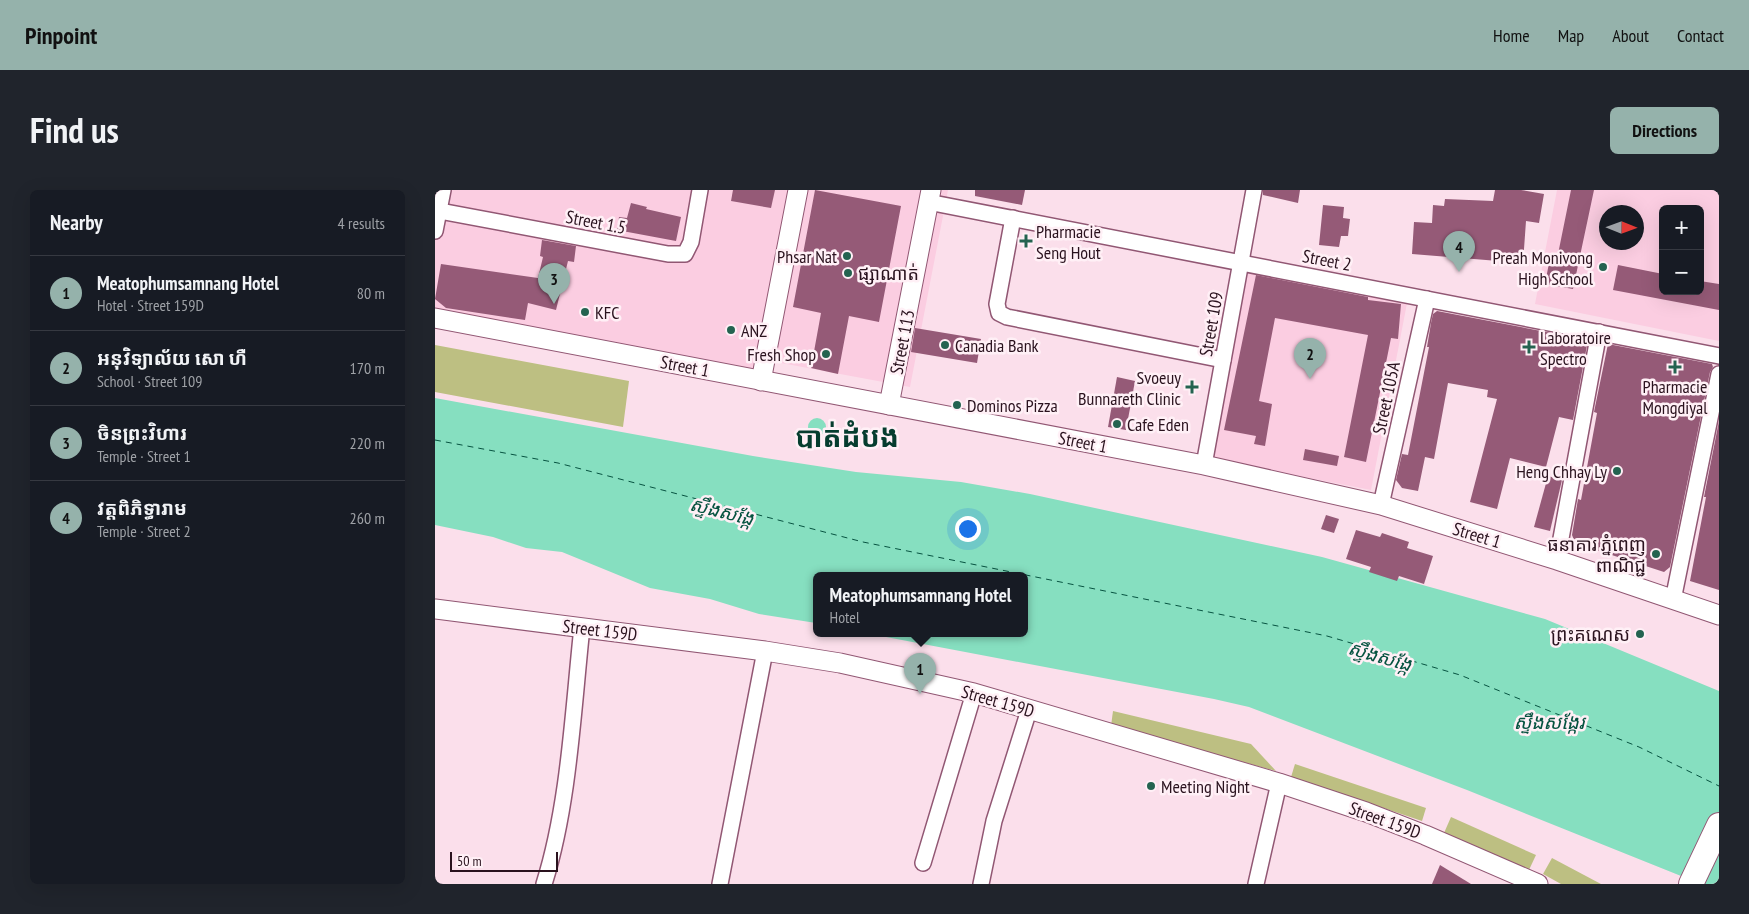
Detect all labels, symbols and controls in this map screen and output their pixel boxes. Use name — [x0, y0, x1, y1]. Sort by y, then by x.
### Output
text: Pinpoint — [25, 20, 97, 51]
text: Home — [1493, 24, 1530, 47]
text: Map — [1558, 24, 1584, 47]
text: About — [1612, 24, 1649, 47]
text: Contact — [1677, 24, 1724, 47]
text: Find us — [30, 107, 119, 153]
button: Directions — [1610, 107, 1719, 154]
street label: Street 1.5 — [564, 205, 628, 239]
north arrow — [1599, 205, 1644, 250]
map controls — [1659, 205, 1704, 295]
button: + — [1659, 205, 1704, 250]
text: Nearby — [50, 209, 103, 236]
text: 4 results — [338, 213, 385, 233]
place label: Pharmacie Seng Hout — [1036, 220, 1101, 264]
pin: 4 — [1443, 231, 1475, 272]
marker: Pharmacie Seng Hout — [1020, 235, 1032, 247]
street label: Street 2 — [1301, 244, 1353, 276]
place label: Phsar Nat — [777, 245, 837, 268]
place label: Preah Monivong High School — [1493, 246, 1594, 290]
marker: Phsar Nat — [841, 250, 853, 262]
button: − — [1659, 250, 1704, 295]
marker: Preah Monivong High School — [1597, 261, 1609, 273]
place label: ផ្សាណាត់ — [858, 262, 919, 285]
pin: 3 — [538, 263, 570, 304]
marker: ផ្សាណាត់ — [842, 267, 854, 279]
text: Meatophumsamnang Hotel — [97, 271, 279, 295]
text: 1 — [62, 283, 70, 303]
text: 80 m — [357, 283, 385, 303]
street label: Street 109 — [1194, 290, 1228, 358]
text: Hotel · Street 159D — [97, 295, 204, 315]
place label: KFC — [595, 301, 620, 324]
marker: KFC — [579, 306, 591, 318]
street label: Street 113 — [884, 308, 920, 376]
place label: ANZ — [741, 319, 767, 342]
marker: ANZ — [725, 324, 737, 336]
place label: Laboratoire Spectro — [1540, 326, 1611, 370]
place label: Canadia Bank — [955, 334, 1039, 357]
pin: 2 — [1294, 338, 1326, 379]
marker: Canadia Bank — [939, 339, 951, 351]
marker: Laboratoire Spectro — [1522, 340, 1536, 354]
place label: Fresh Shop — [747, 343, 816, 366]
text: អនុវិទ្យាល័យ សោ ហឺ — [97, 346, 247, 370]
marker: Fresh Shop — [820, 348, 832, 360]
street label: Street 1 — [659, 350, 711, 382]
text: 2 — [62, 358, 70, 378]
text: 170 m — [350, 358, 385, 378]
street label: Street 105A — [1367, 359, 1405, 437]
marker: Pharmacie Mongdiyal — [1669, 361, 1681, 373]
place label: Svoeuy Bunnareth Clinic — [1078, 366, 1182, 410]
text: School · Street 109 — [97, 371, 202, 391]
place label: Pharmacie Mongdiyal — [1643, 375, 1708, 419]
marker: Svoeuy Bunnareth Clinic — [1185, 380, 1199, 394]
place label: Dominos Pizza — [967, 394, 1058, 417]
marker: Dominos Pizza — [951, 399, 963, 411]
place label: Cafe Eden — [1127, 413, 1189, 436]
district label: បាត់ដំបង — [795, 418, 899, 455]
marker: Cafe Eden — [1111, 418, 1123, 430]
text: ចិនព្រះវិហារ — [97, 421, 187, 445]
street label: Street 1 — [1057, 426, 1109, 458]
text: 3 — [62, 433, 70, 453]
text: 220 m — [350, 433, 385, 453]
text: Temple · Street 1 — [97, 446, 191, 466]
place label: Heng Chhay Ly — [1516, 460, 1607, 483]
marker: Heng Chhay Ly — [1611, 465, 1623, 477]
water label: ស្ទឹងសង្កែ — [688, 492, 756, 531]
text: វត្តពិភិទ្ធារាម — [97, 496, 187, 520]
text: 4 — [62, 508, 70, 528]
text: 260 m — [350, 508, 385, 528]
your location — [955, 516, 981, 542]
street label: Street 1 — [1450, 517, 1504, 553]
text: Temple · Street 2 — [97, 521, 191, 541]
place label: ធនាគារ ភ្នំពេញ ពាណិជ្ជ — [1547, 533, 1646, 577]
marker: ធនាគារ ភ្នំពេញ ពាណិជ្ជ — [1650, 548, 1662, 560]
popup — [813, 572, 1028, 637]
text: Meatophumsamnang Hotel — [830, 583, 1011, 607]
text: Hotel — [830, 607, 860, 627]
street label: Street 159D — [561, 614, 639, 646]
place label: ព្រះគណេស — [1551, 623, 1630, 646]
marker: ព្រះគណេស — [1634, 628, 1646, 640]
water label: ស្ទឹងសង្កែ — [1345, 636, 1414, 677]
pin: 1 — [904, 653, 936, 694]
street label: Street 159D — [959, 680, 1037, 722]
water label: ស្ទឹងសង្កែរ — [1514, 710, 1587, 734]
place label: Meeting Night — [1161, 775, 1250, 798]
marker: Meeting Night — [1145, 780, 1157, 792]
street label: Street 159D — [1346, 796, 1424, 844]
scale bar — [450, 849, 557, 872]
text: 50 m — [457, 852, 482, 870]

